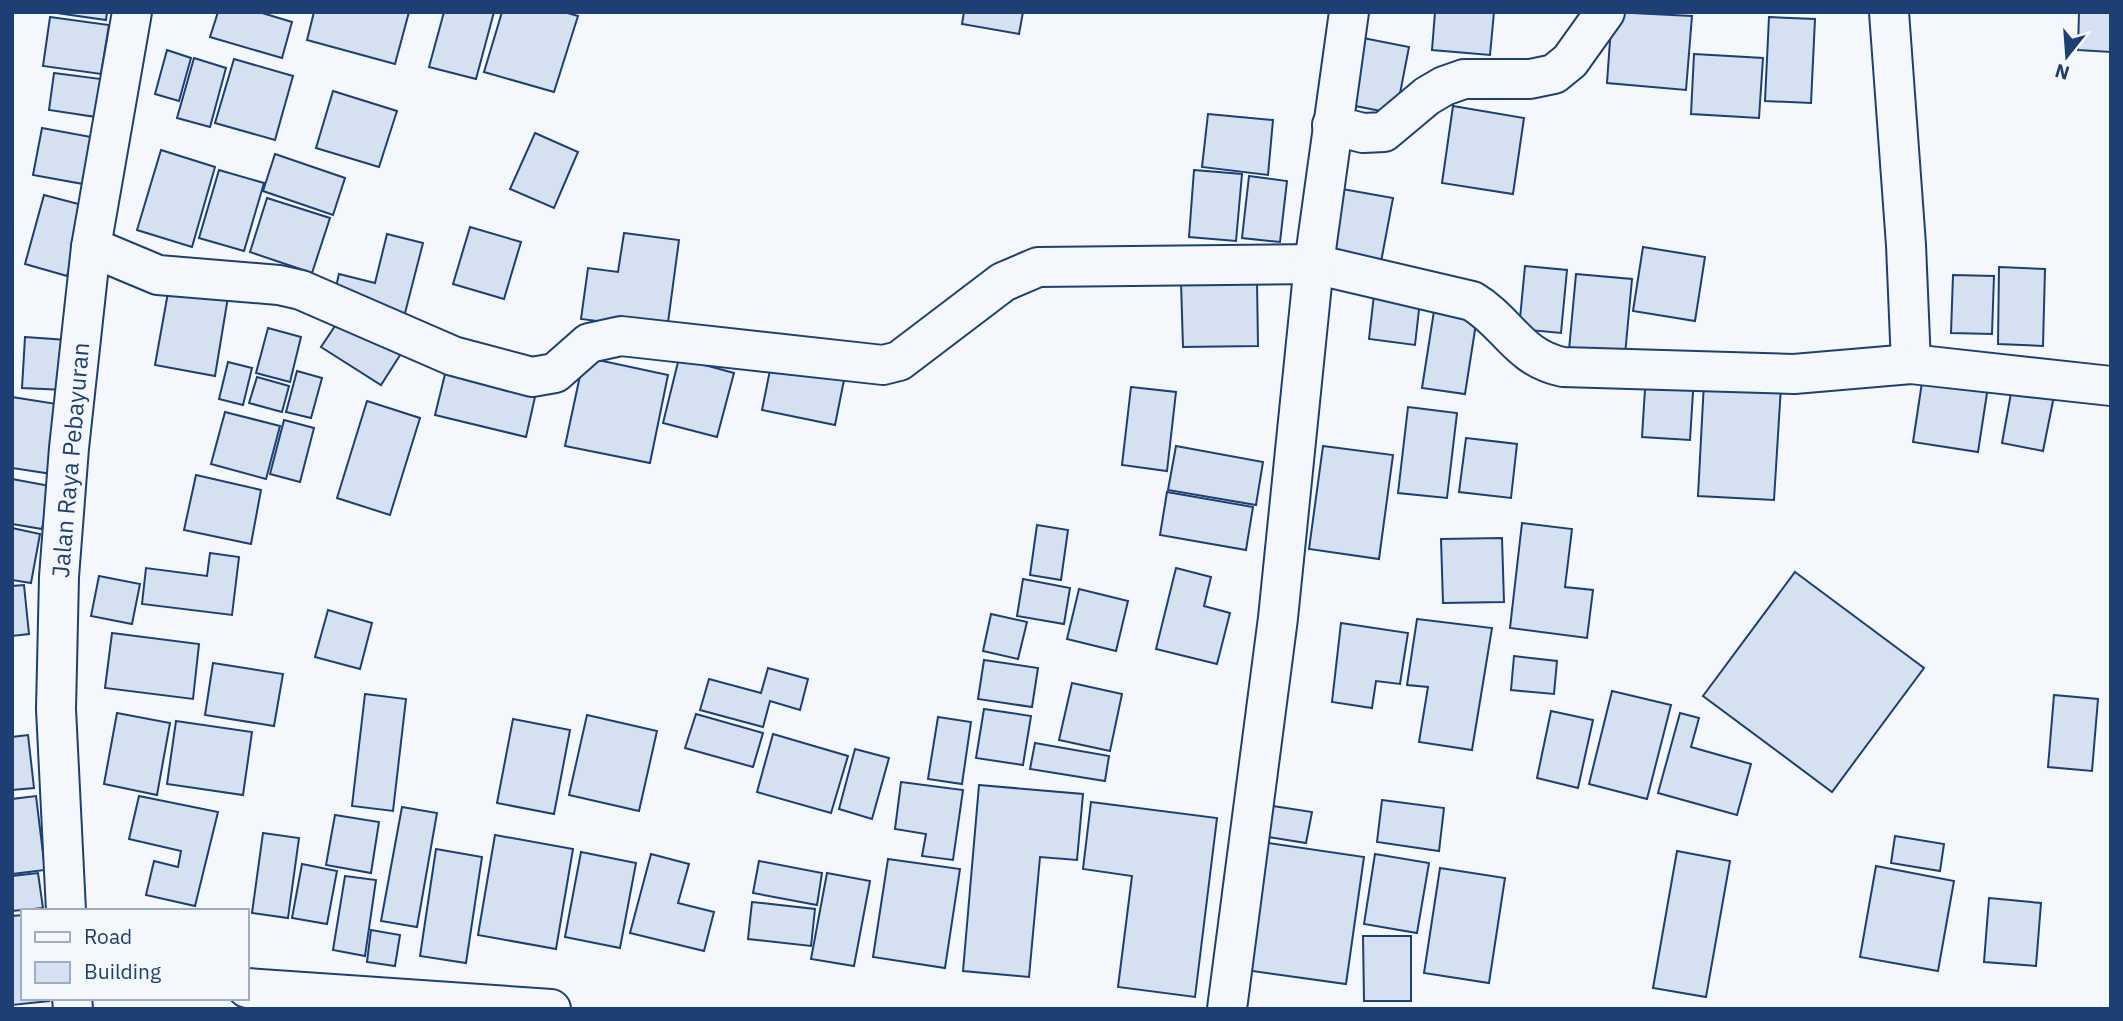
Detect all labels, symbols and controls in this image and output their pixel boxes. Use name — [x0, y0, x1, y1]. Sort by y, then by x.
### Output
north arrow — [2032, 21, 2102, 91]
text: N — [2052, 59, 2072, 86]
street label: Jalan Raya Pebayuran — [44, 341, 96, 579]
legend — [21, 909, 248, 1000]
text: Road — [84, 922, 132, 950]
text: Building — [84, 957, 161, 985]

